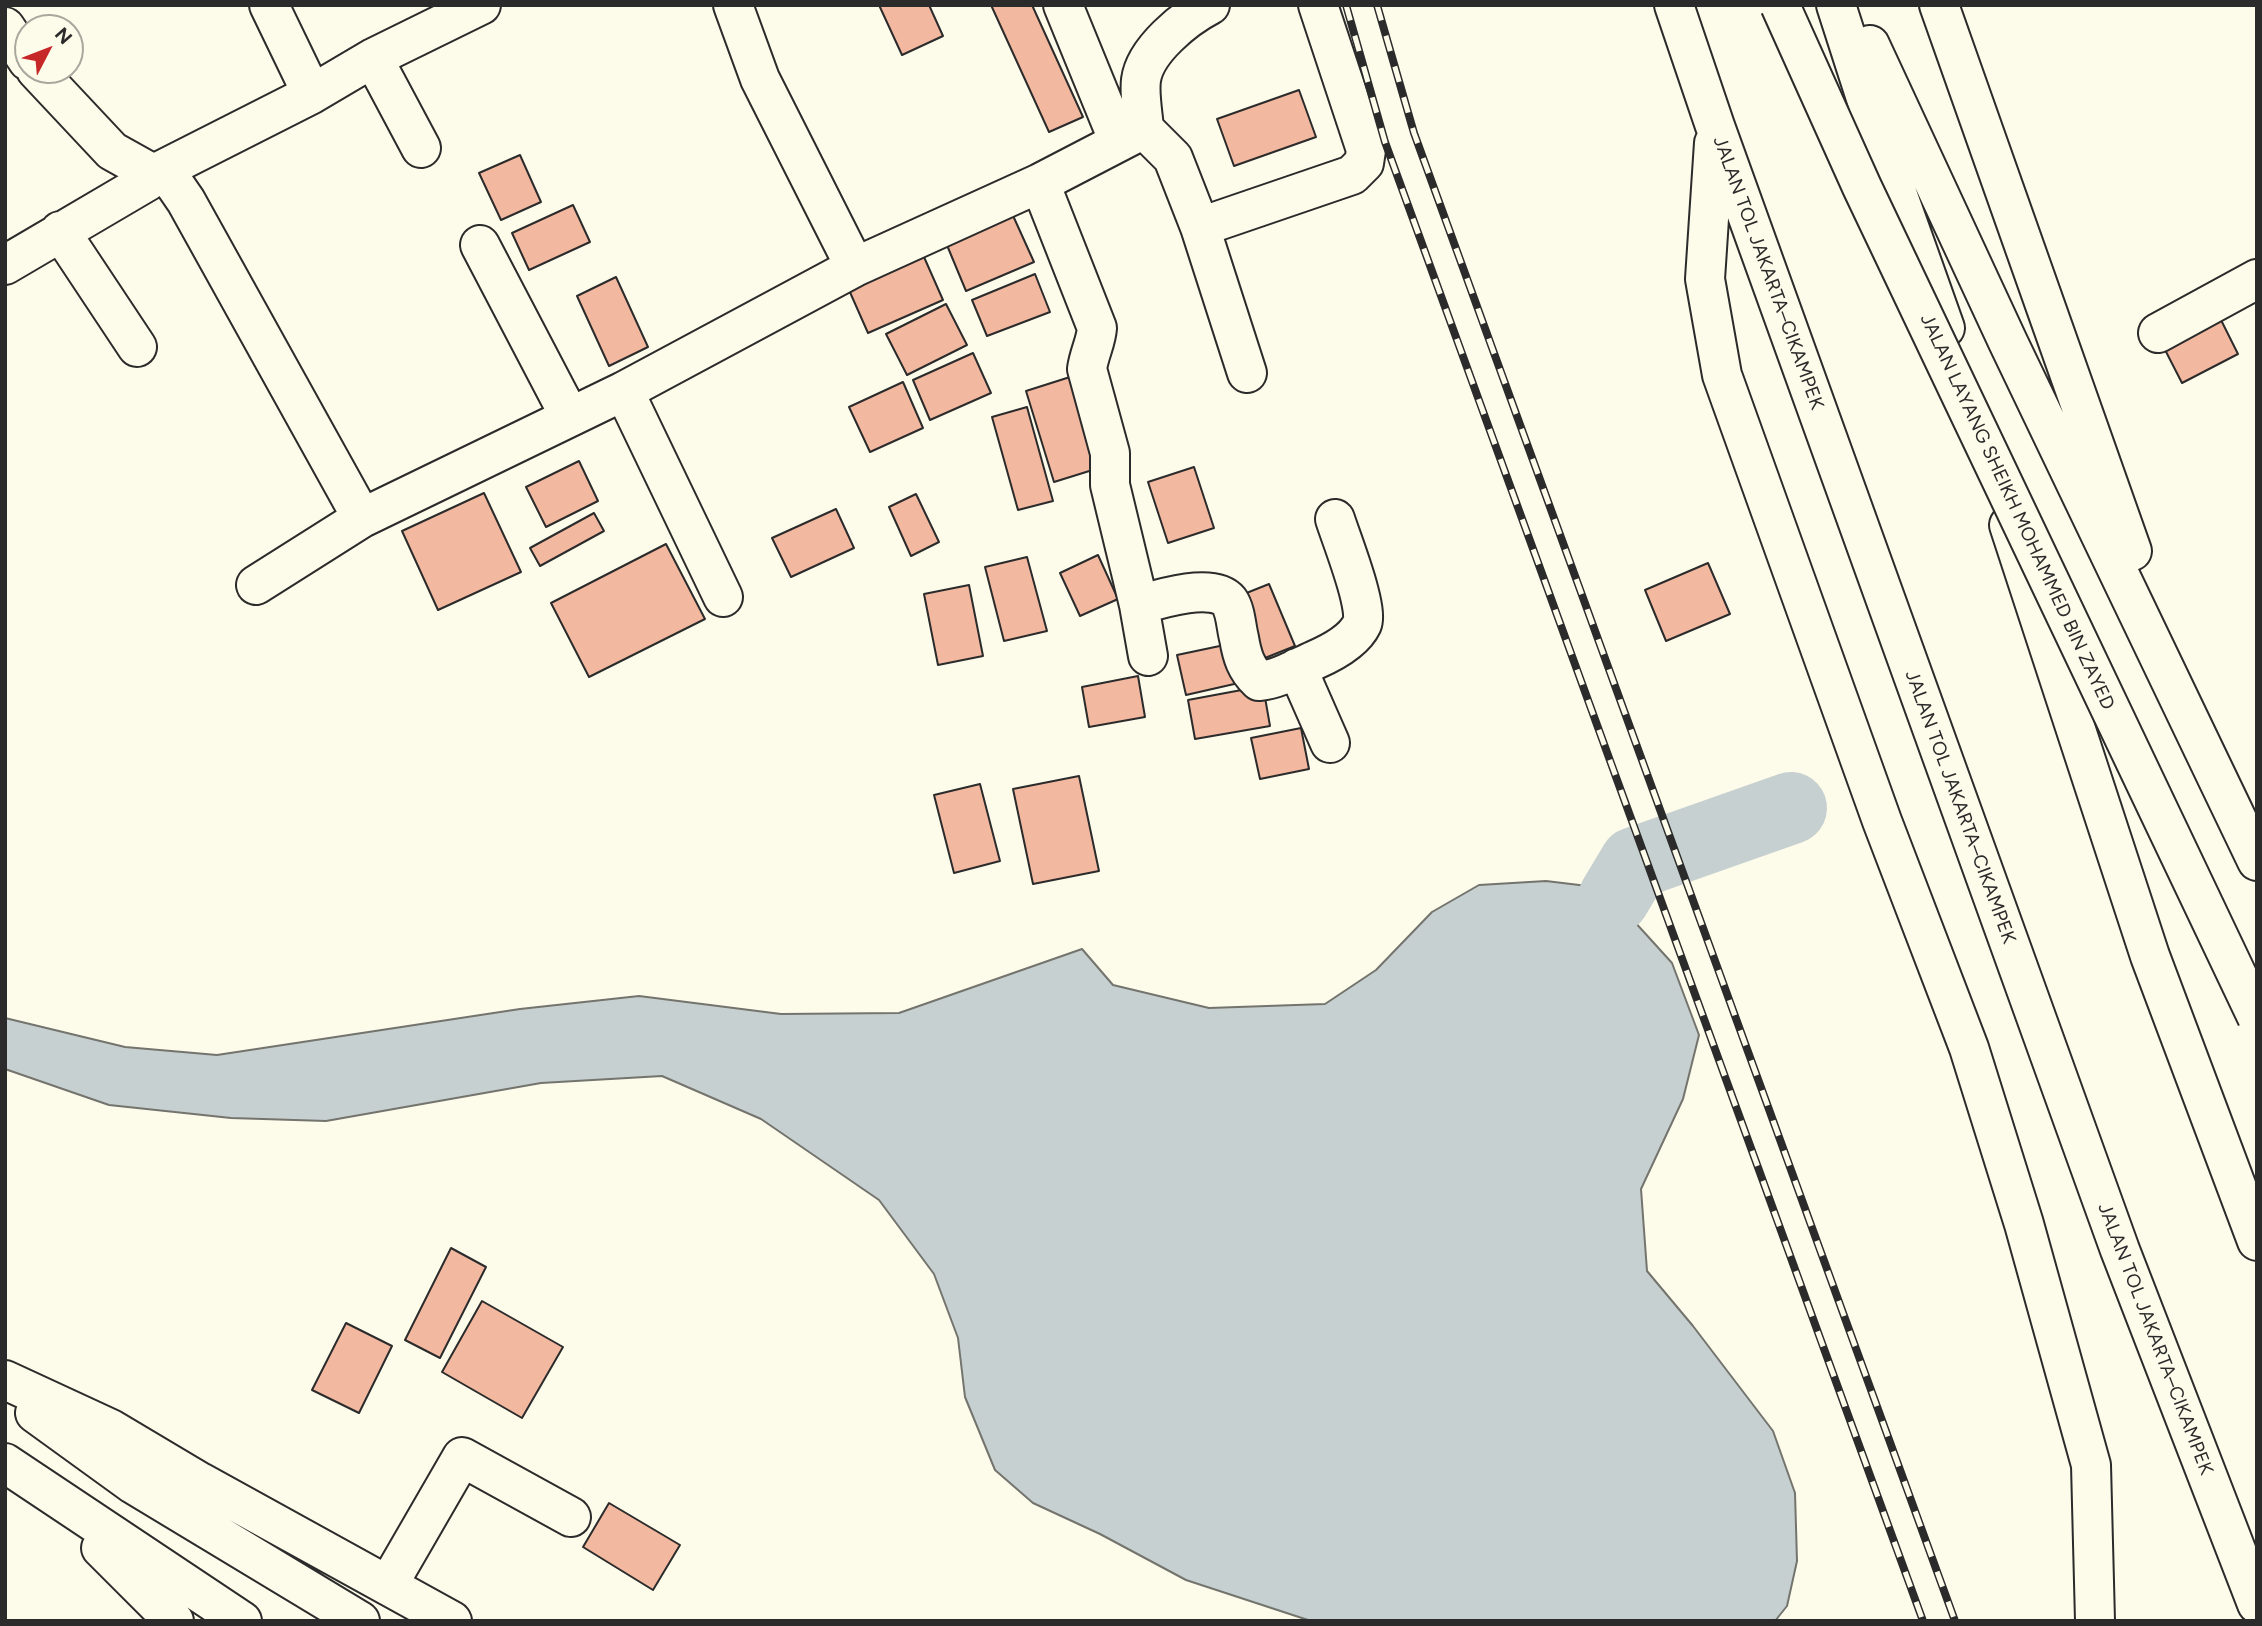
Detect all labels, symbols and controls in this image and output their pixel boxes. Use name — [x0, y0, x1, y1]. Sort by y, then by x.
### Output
north arrow — [14, 14, 84, 84]
text: N — [50, 23, 77, 49]
street label: JALAN TOL JAKARTA–CIKAMPEK — [1708, 133, 1828, 413]
street label: JALAN LAYANG SHEIKH MOHAMMED BIN ZAYED — [1915, 310, 2119, 714]
street label: JALAN TOL JAKARTA–CIKAMPEK — [1900, 667, 2020, 947]
street label: JALAN TOL JAKARTA–CIKAMPEK — [2093, 1200, 2217, 1478]

